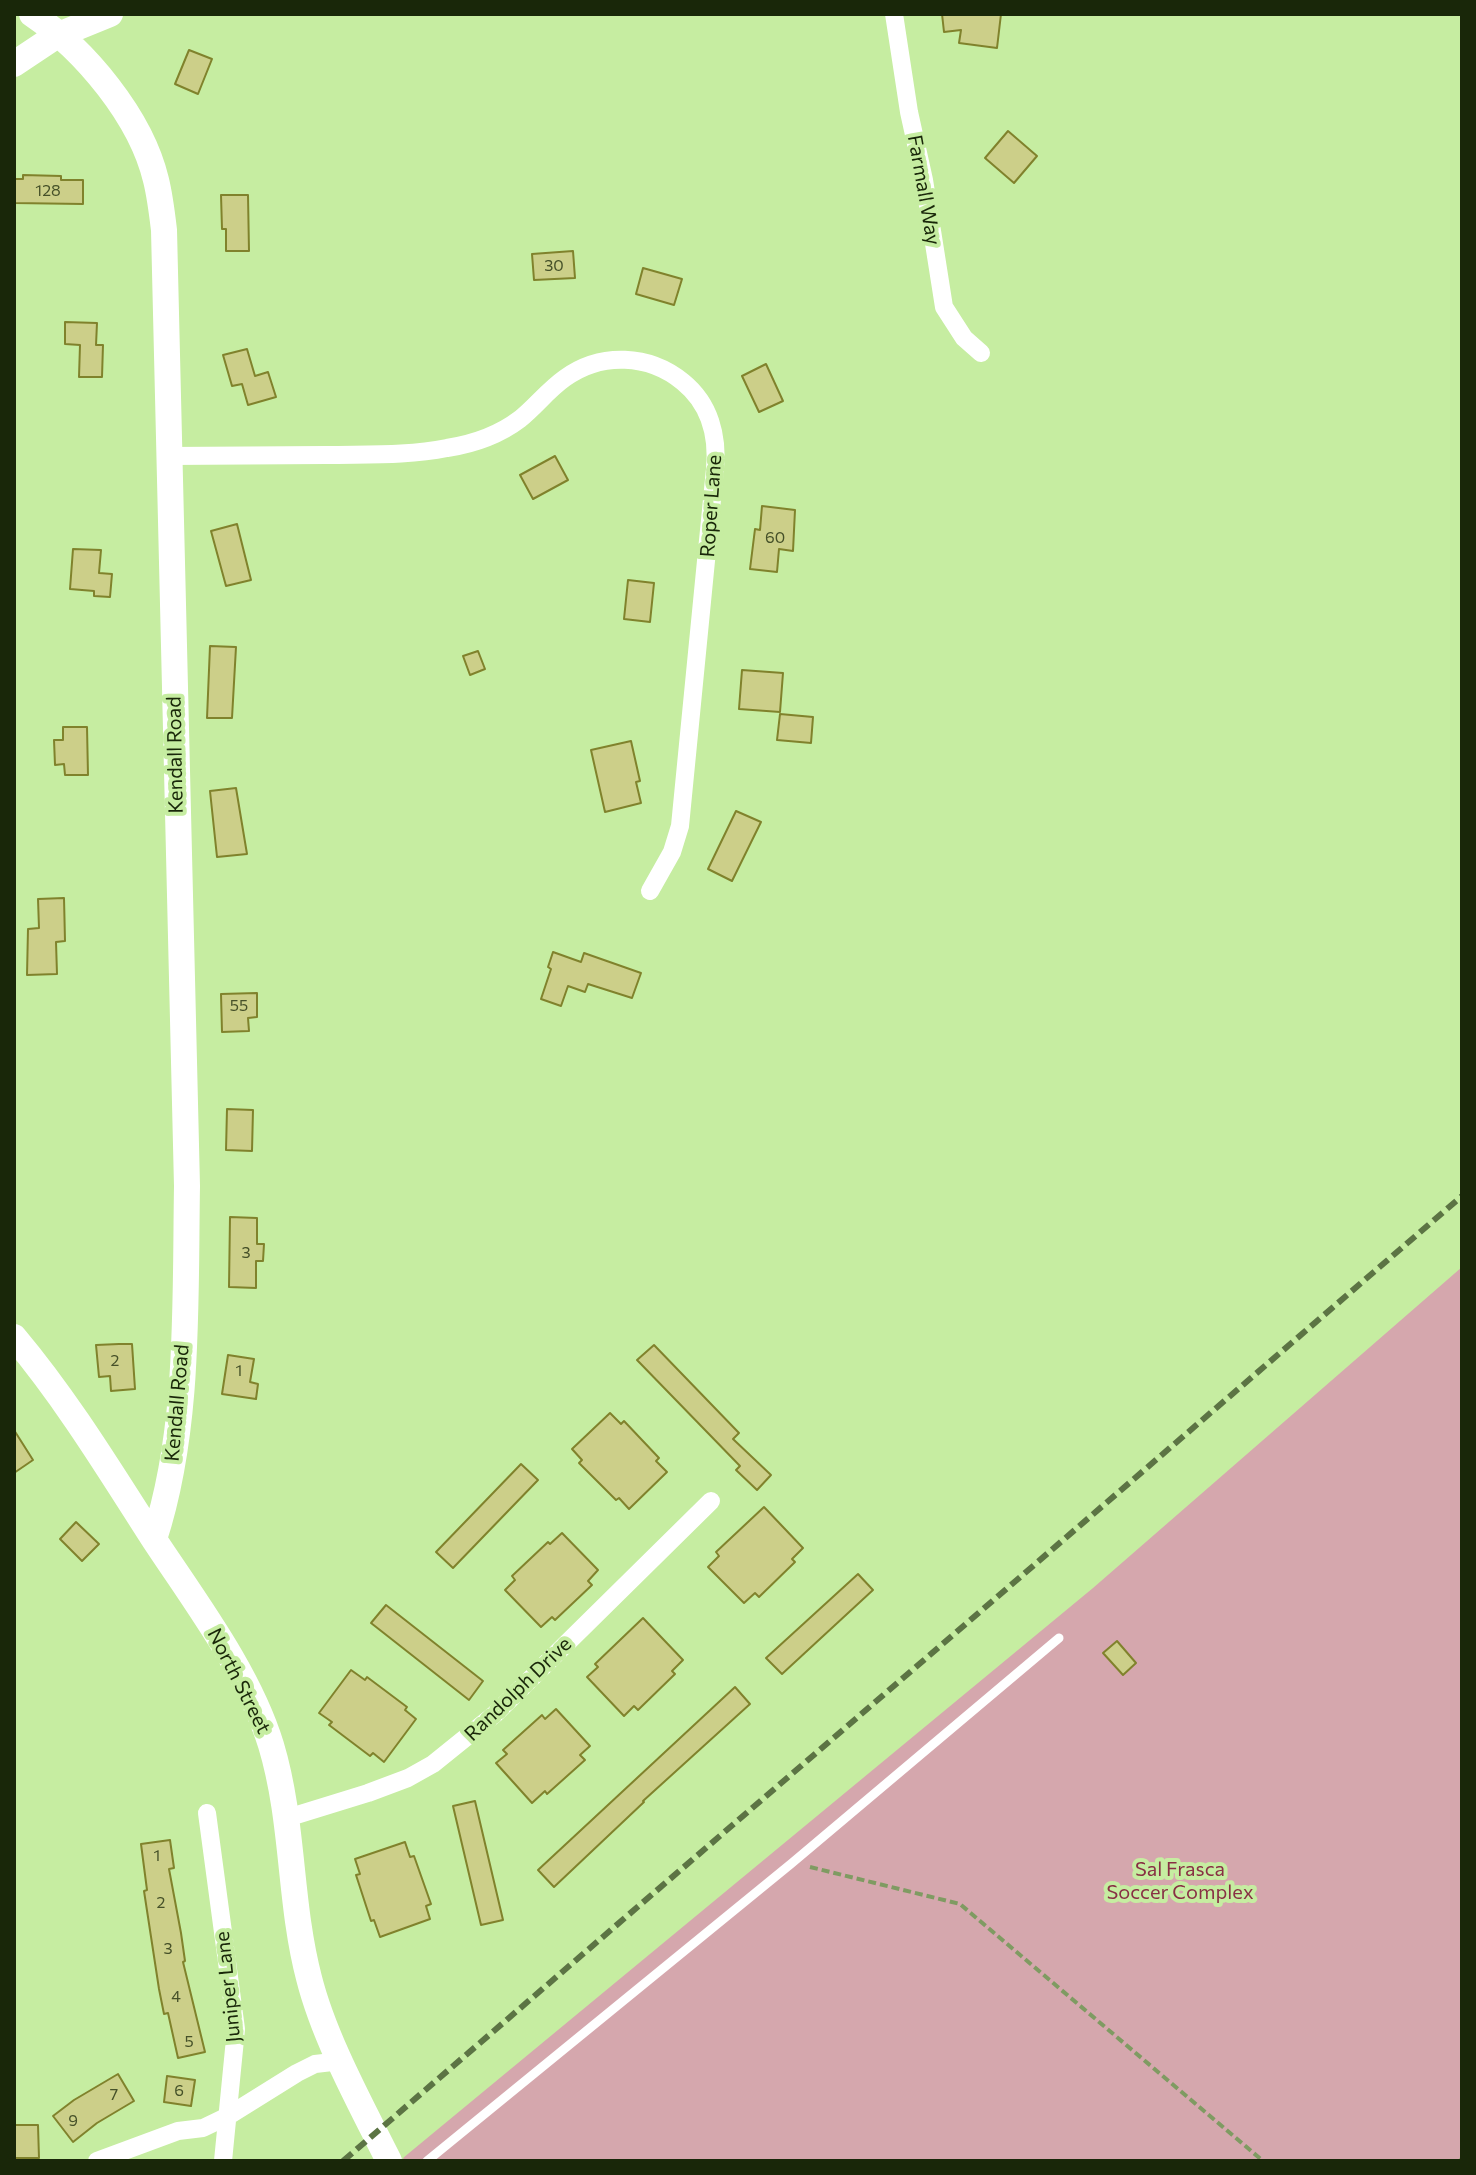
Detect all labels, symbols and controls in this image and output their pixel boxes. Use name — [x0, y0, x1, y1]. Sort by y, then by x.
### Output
street label: Farmall Way — [903, 133, 945, 247]
house number: 128 — [35, 181, 61, 201]
house number: 30 — [544, 256, 564, 276]
street label: Roper Lane — [695, 454, 727, 558]
house number: 60 — [765, 528, 785, 548]
street label: Kendall Road — [162, 696, 188, 814]
house number: 55 — [230, 996, 248, 1016]
house number: 3 — [241, 1243, 251, 1263]
street label: Kendall Road — [160, 1343, 194, 1463]
house number: 2 — [111, 1351, 119, 1371]
house number: 1 — [236, 1361, 242, 1381]
street label: North Street — [202, 1624, 276, 1738]
street label: Randolph Drive — [460, 1632, 576, 1746]
house number: 1 — [154, 1846, 160, 1866]
park label: Sal Frasca Soccer Complex — [1106, 1857, 1254, 1904]
house number: 2 — [157, 1893, 165, 1913]
street label: Juniper Lane — [210, 1930, 246, 2044]
house number: 3 — [163, 1939, 173, 1959]
house number: 4 — [171, 1987, 181, 2007]
house number: 5 — [184, 2032, 194, 2052]
house number: 6 — [174, 2081, 184, 2101]
house number: 7 — [110, 2085, 118, 2105]
house number: 9 — [68, 2111, 78, 2131]

